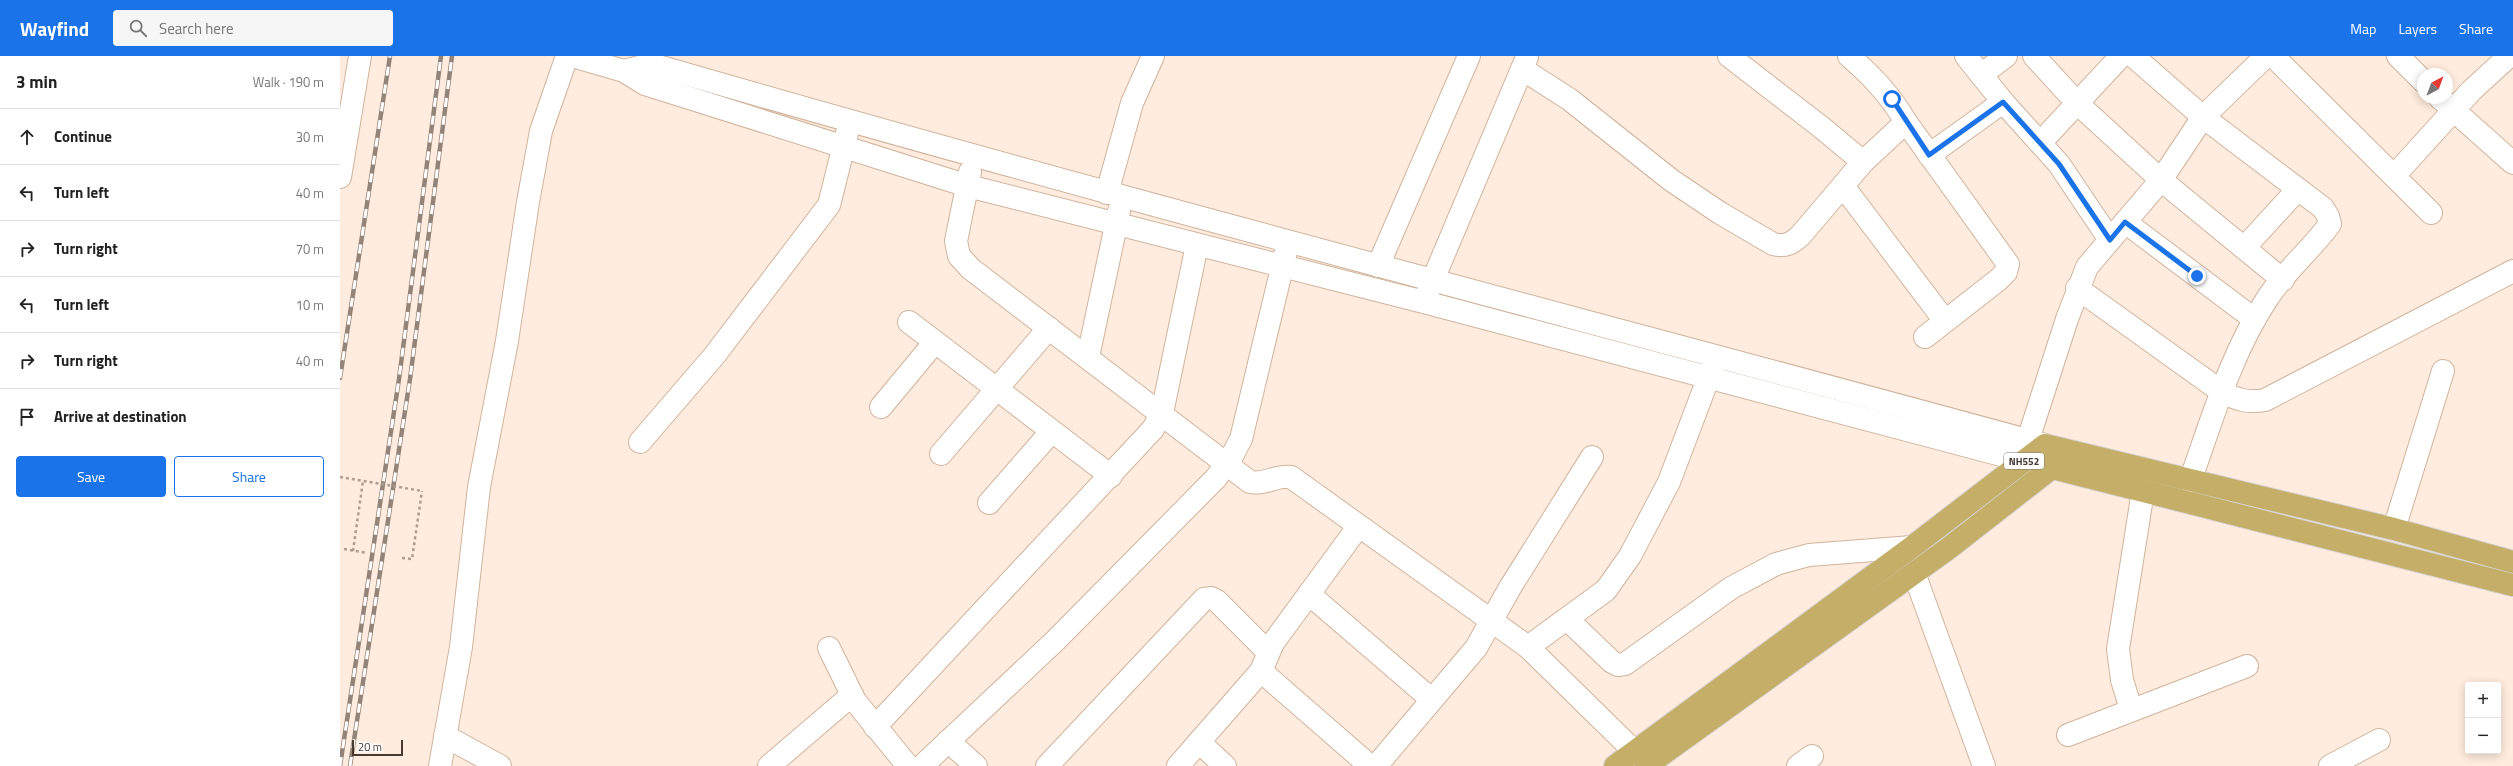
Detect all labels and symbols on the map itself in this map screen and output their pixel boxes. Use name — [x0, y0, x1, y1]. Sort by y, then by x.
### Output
north arrow — [2417, 68, 2453, 104]
route start — [1883, 90, 1901, 108]
route end — [2188, 267, 2206, 285]
road number: NH552 — [2004, 453, 2044, 469]
scale bar — [352, 738, 403, 757]

